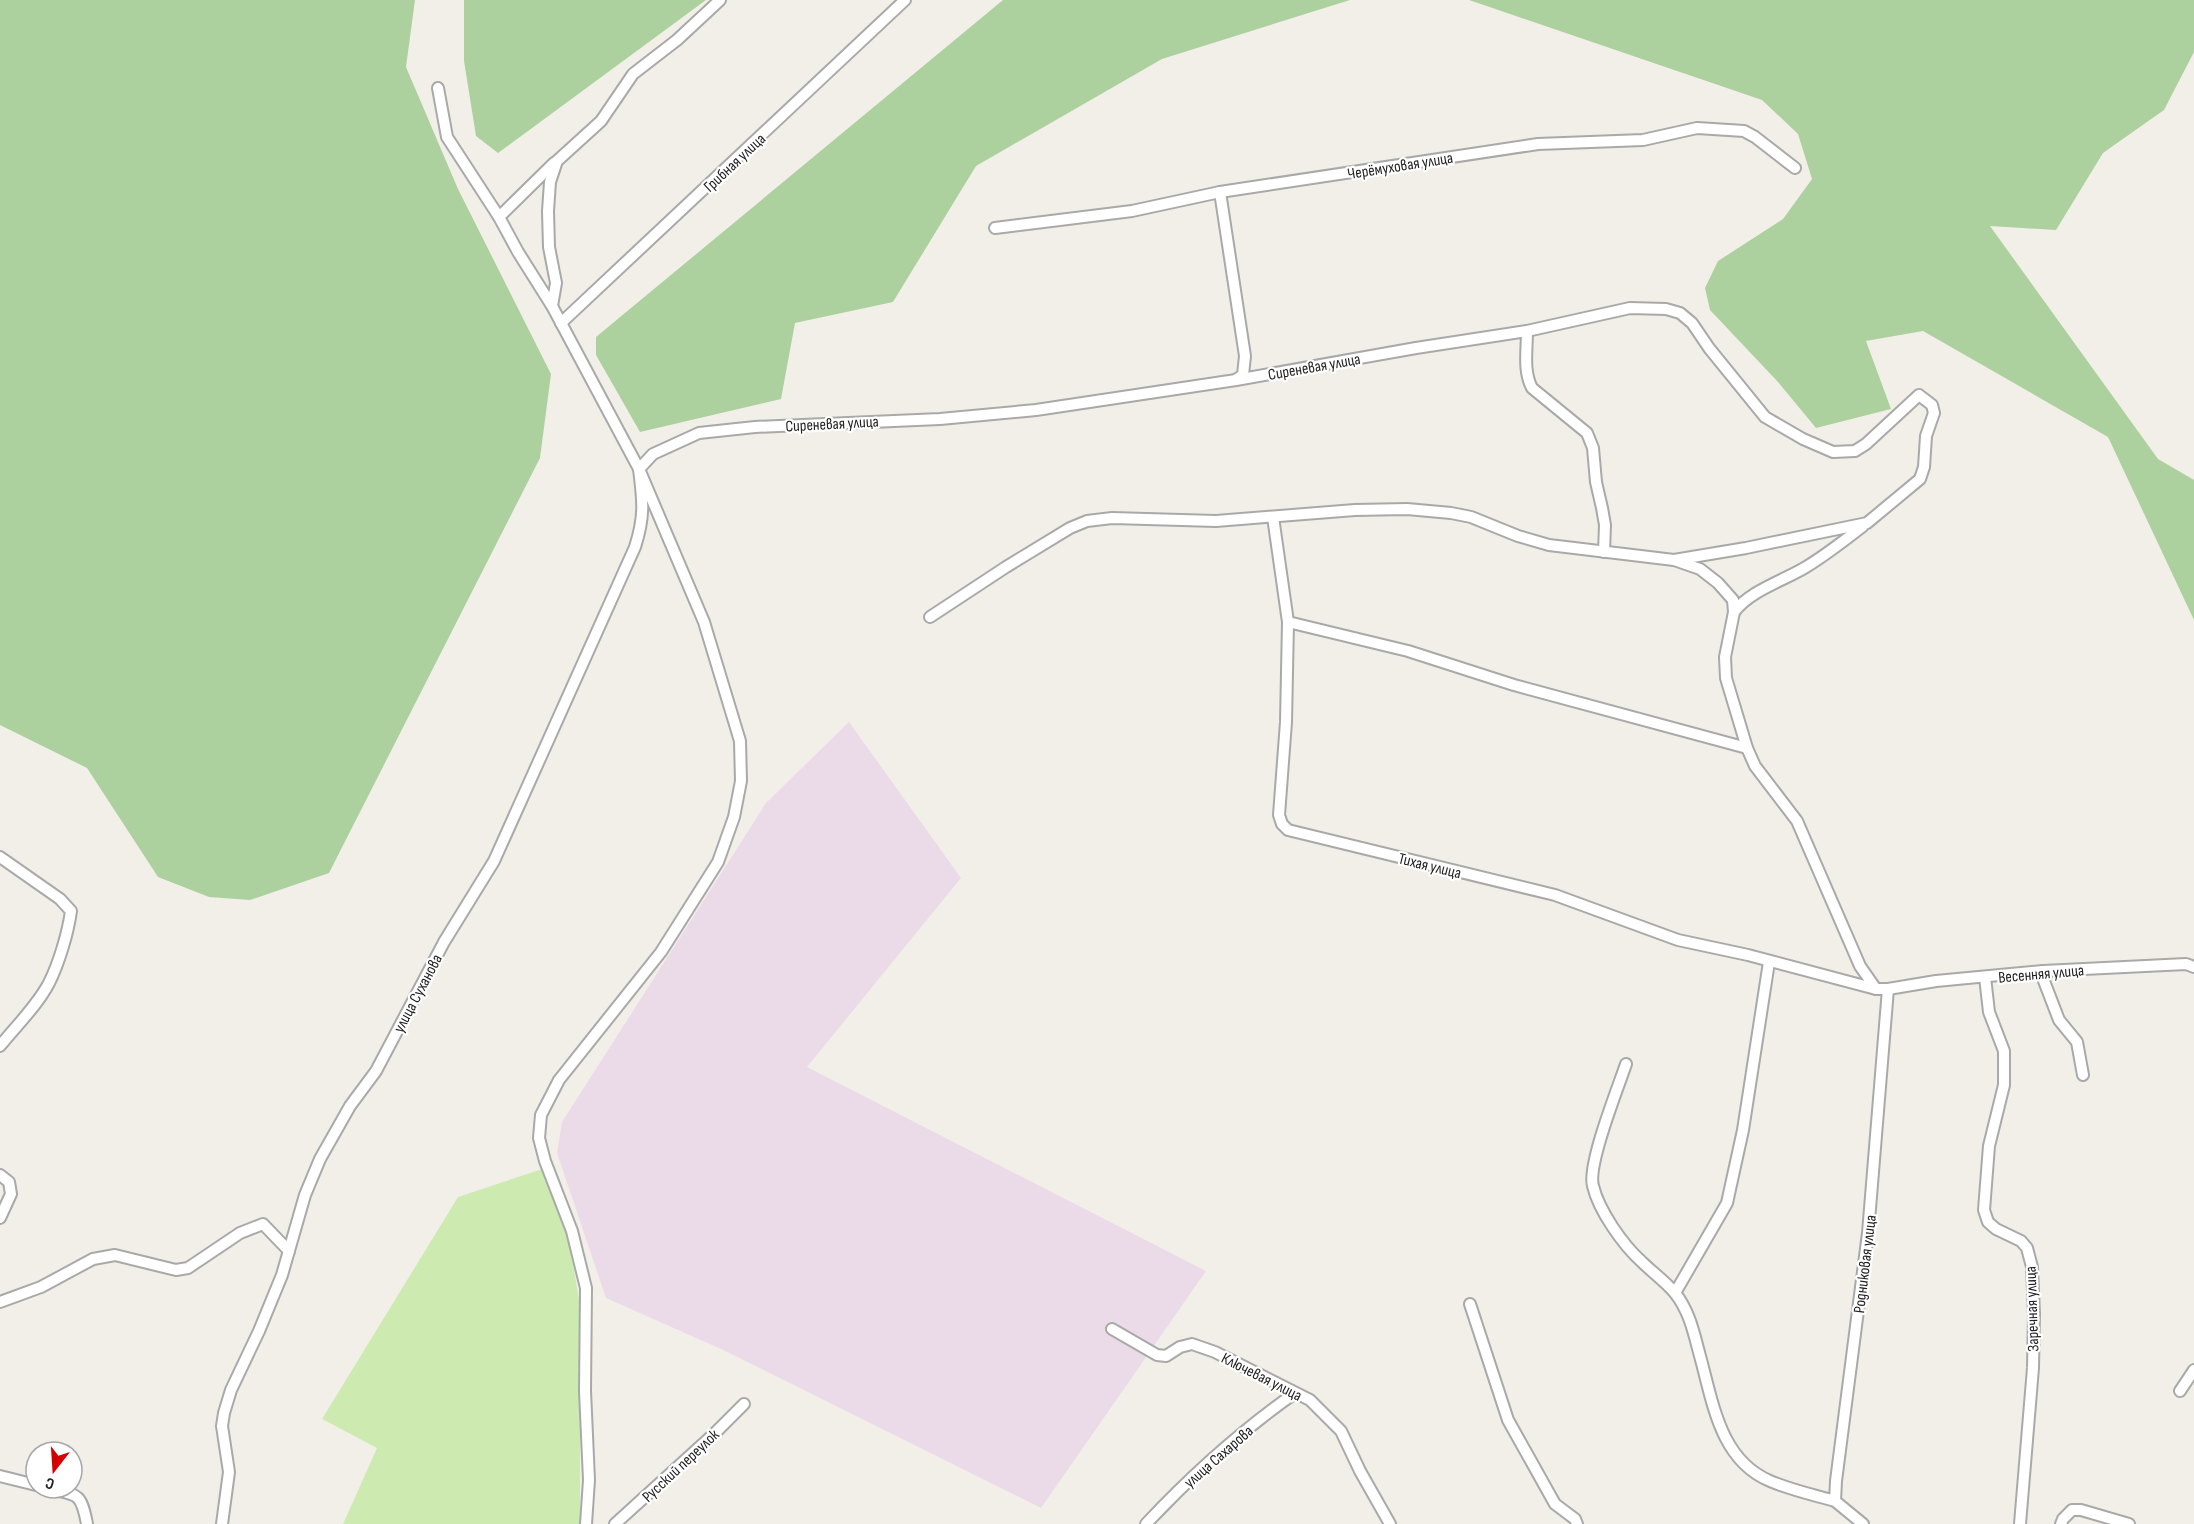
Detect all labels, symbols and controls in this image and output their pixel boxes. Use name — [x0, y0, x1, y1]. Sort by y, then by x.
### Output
street label: Грибная улица — [700, 130, 770, 196]
street label: Черёмуховая улица — [1346, 149, 1454, 184]
street label: Сиреневая улица — [1267, 350, 1362, 385]
street label: Сиреневая улица — [785, 413, 879, 436]
street label: Тихая улица — [1396, 849, 1463, 883]
street label: улица Суханова — [390, 951, 447, 1036]
street label: Весенняя улица — [1997, 961, 2085, 988]
street label: Родниковая улица — [1850, 1214, 1881, 1314]
street label: Заречная улица — [2022, 1266, 2043, 1352]
street label: Ключевая улица — [1218, 1349, 1305, 1406]
street label: улица Сахарова — [1180, 1422, 1257, 1492]
street label: Русский переулок — [639, 1425, 724, 1507]
north arrow — [24, 1440, 84, 1500]
text: С — [43, 1473, 57, 1493]

